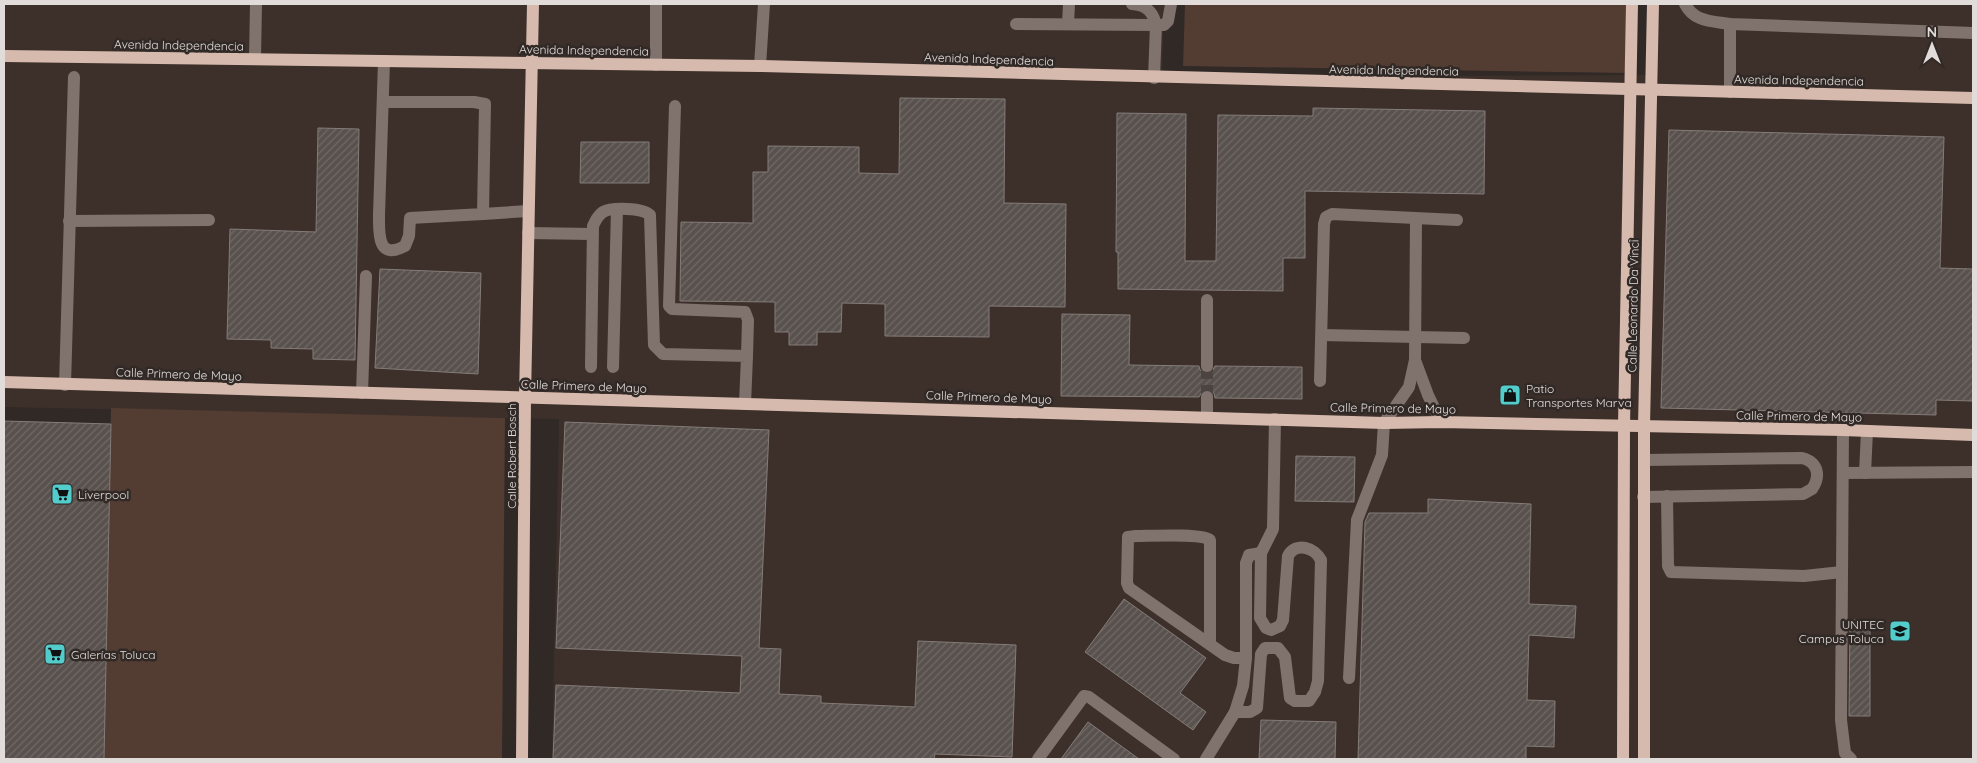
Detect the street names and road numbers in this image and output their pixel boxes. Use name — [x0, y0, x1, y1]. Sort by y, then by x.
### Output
street label: Avenida Independencia — [114, 36, 244, 54]
street label: Avenida Independencia — [519, 41, 649, 59]
street label: Avenida Independencia — [924, 49, 1054, 69]
street label: Avenida Independencia — [1329, 61, 1459, 79]
street label: Avenida Independencia — [1734, 71, 1864, 89]
street label: Calle Leonardo Da Vinci — [1624, 239, 1642, 373]
street label: Calle Primero de Mayo — [116, 364, 242, 384]
street label: Calle Primero de Mayo — [521, 376, 647, 396]
street label: Calle Primero de Mayo — [926, 387, 1052, 407]
street label: Calle Primero de Mayo — [1330, 399, 1456, 417]
street label: Calle Robert Bosch — [504, 403, 519, 509]
street label: Calle Primero de Mayo — [1736, 407, 1862, 425]

